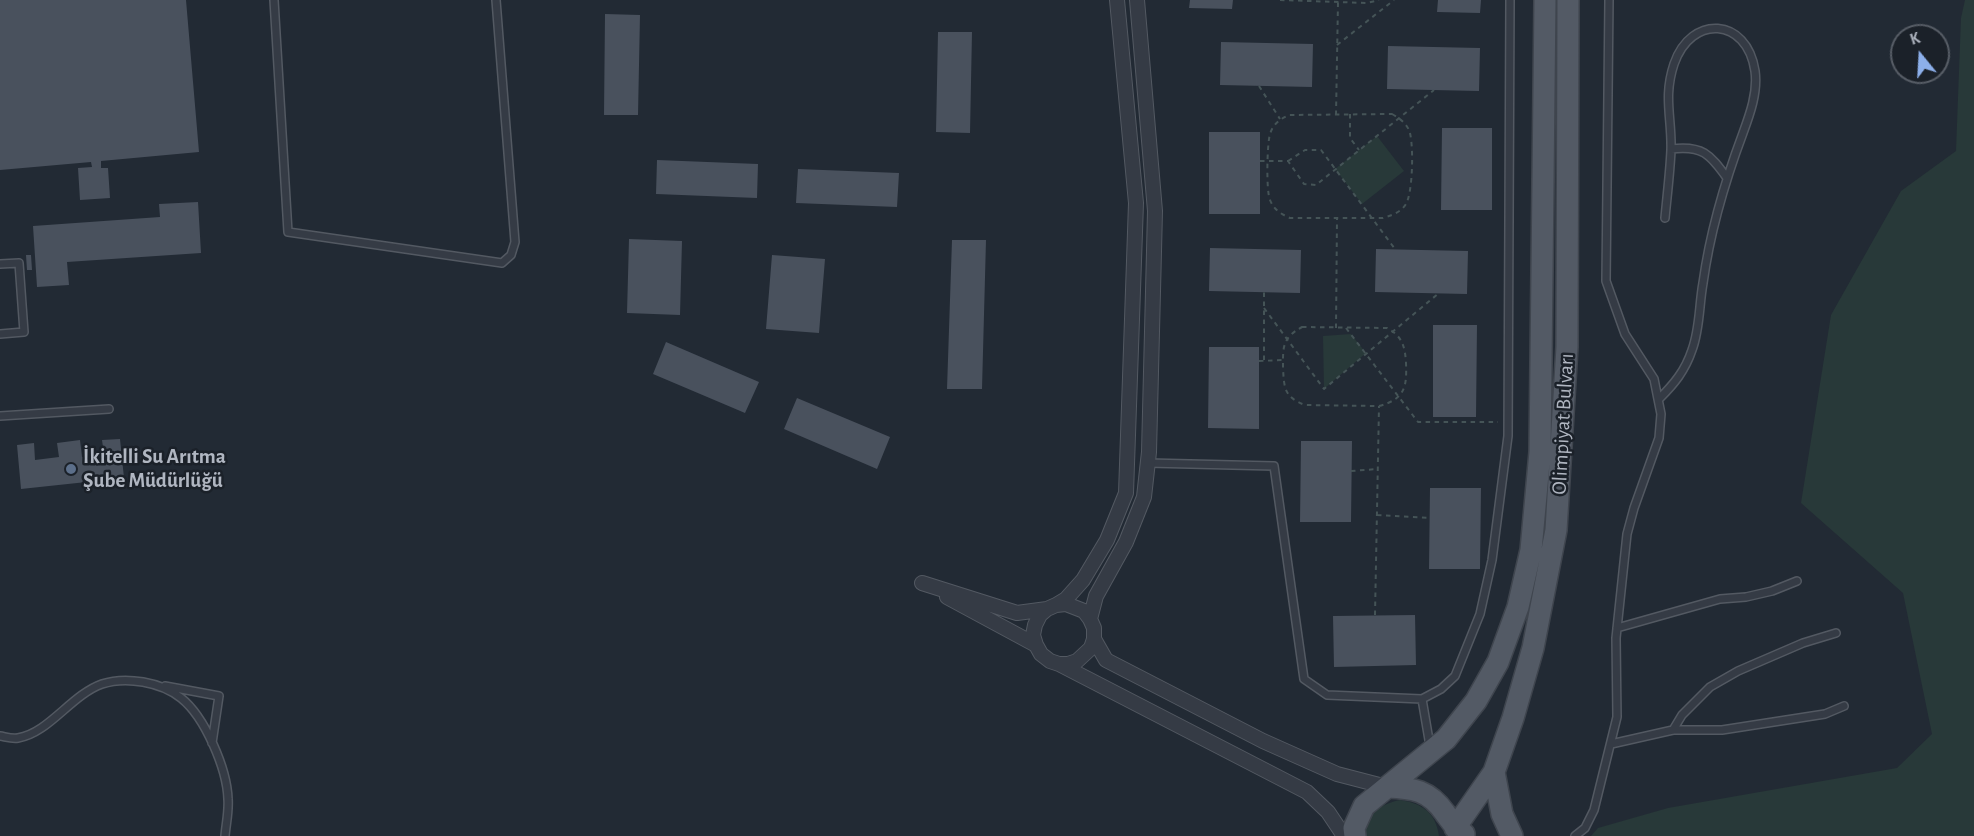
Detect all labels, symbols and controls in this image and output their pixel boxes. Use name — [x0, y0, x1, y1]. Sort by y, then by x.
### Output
north arrow — [1890, 24, 1950, 84]
text: K — [1908, 30, 1922, 48]
street label: Olimpiyat Bulvarı — [1547, 353, 1579, 495]
place label: İkitelli Su Arıtma Şube Müdürlüğü — [83, 444, 226, 494]
marker: İkitelli Su Arıtma Şube Müdürlüğü — [64, 462, 78, 476]

